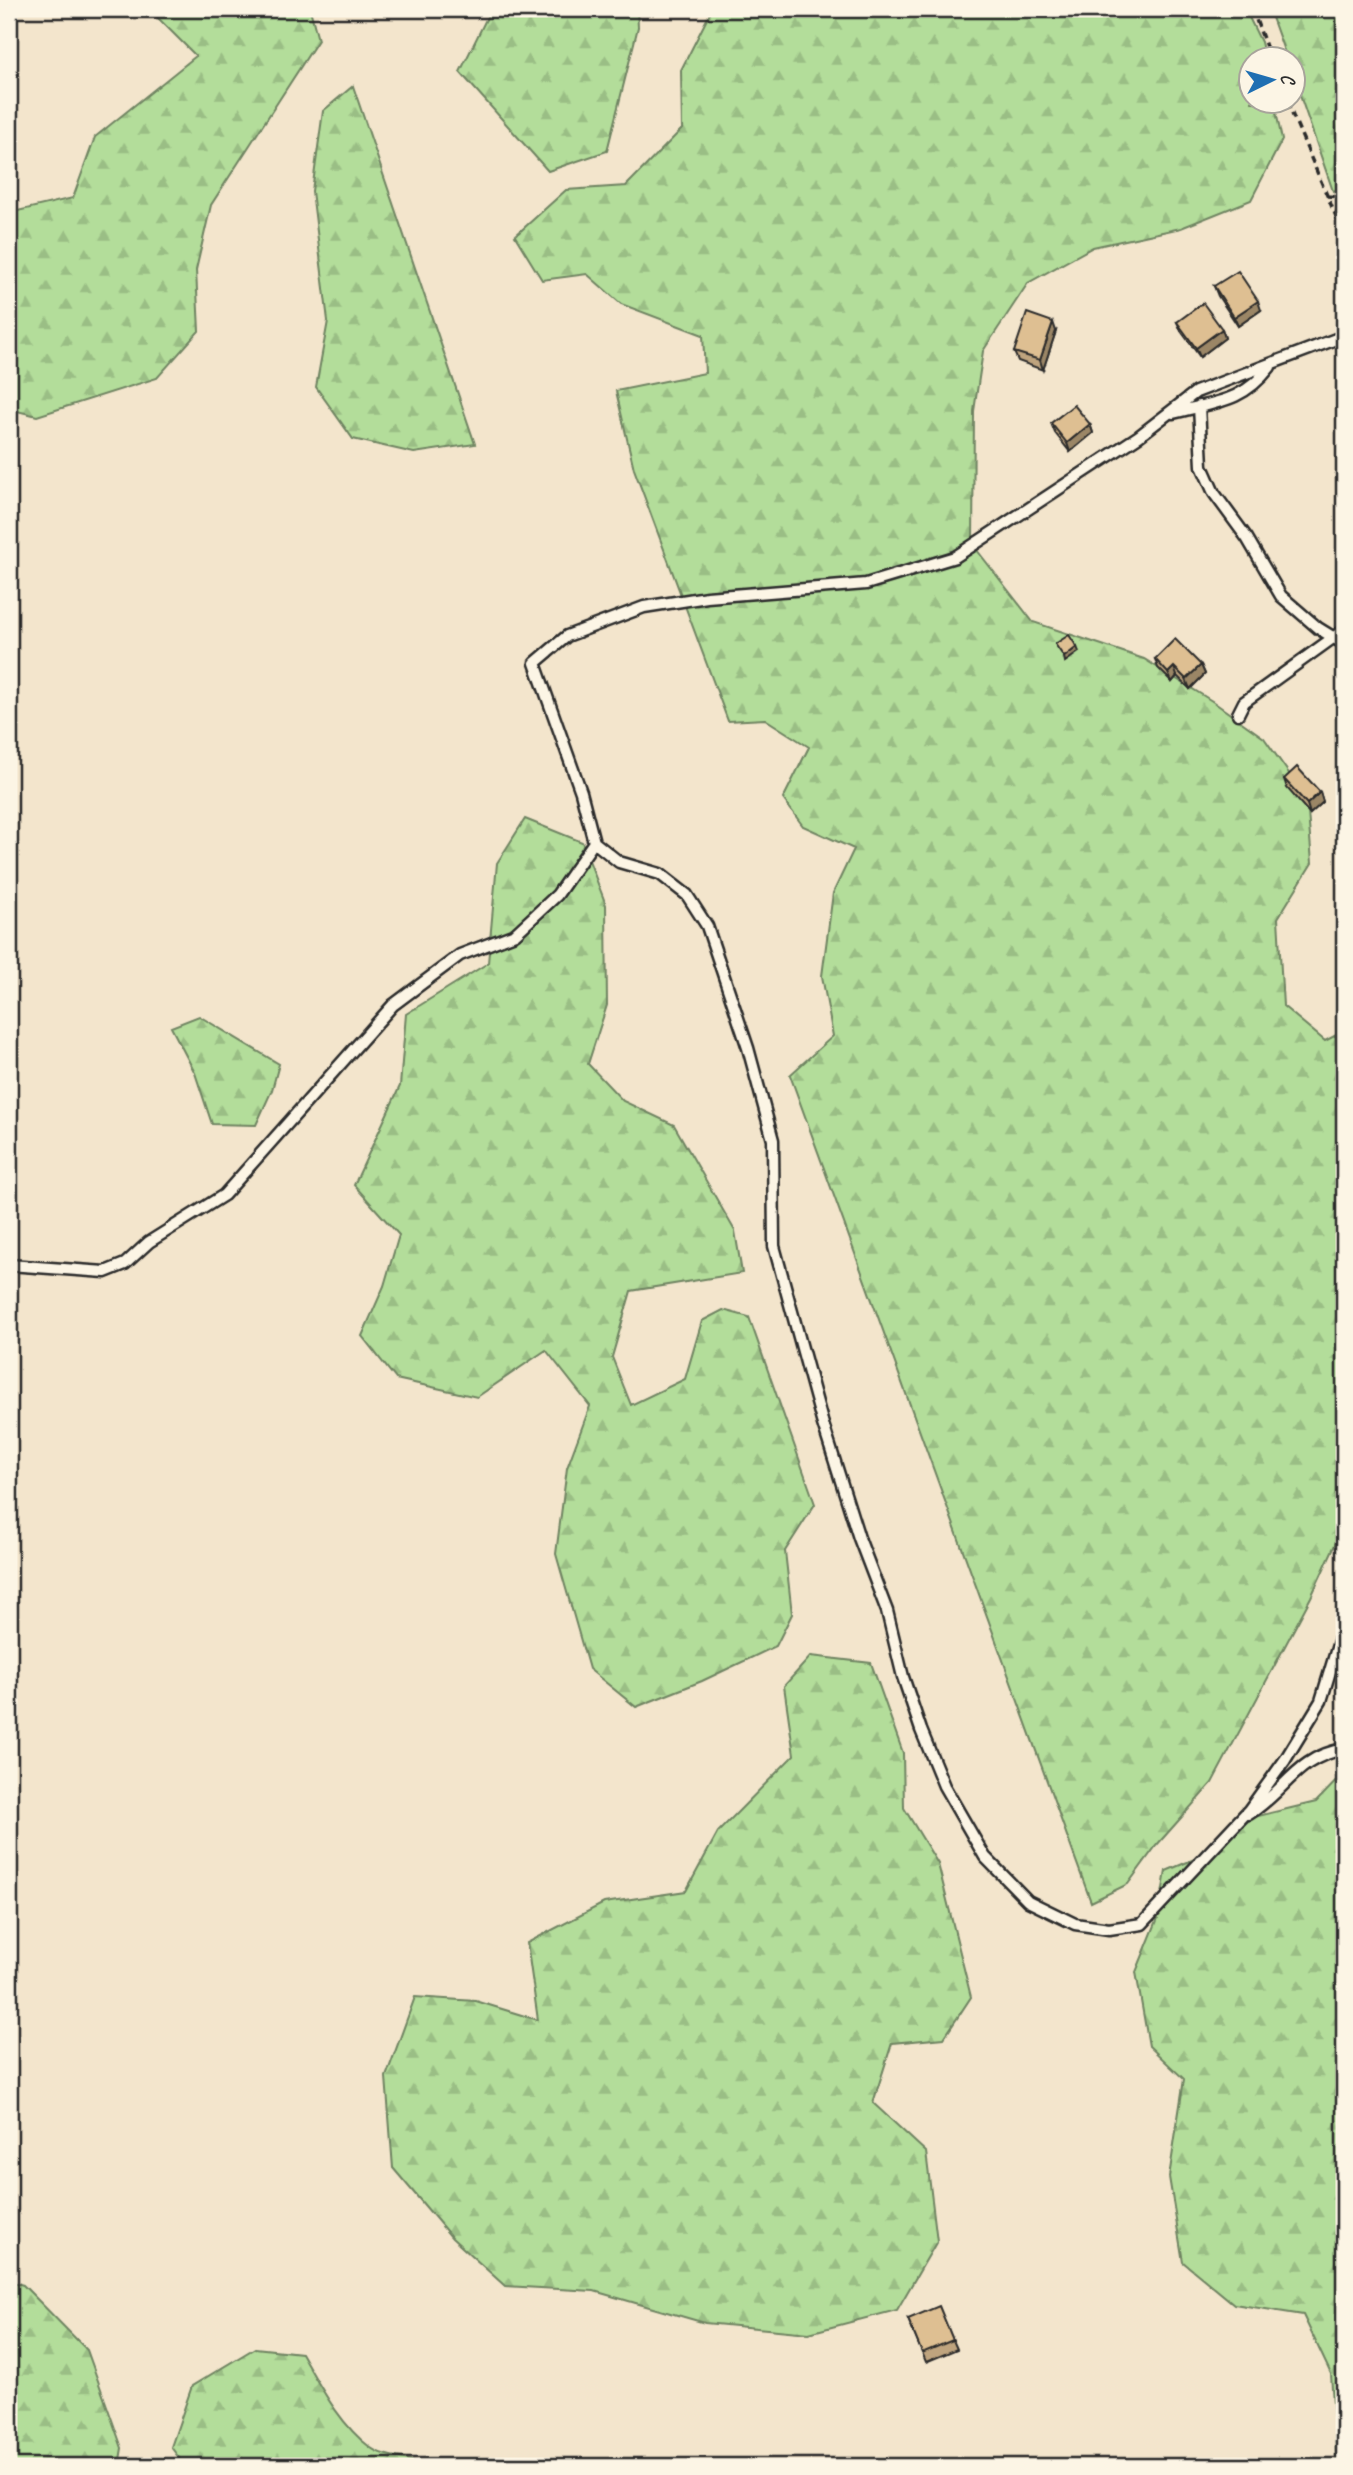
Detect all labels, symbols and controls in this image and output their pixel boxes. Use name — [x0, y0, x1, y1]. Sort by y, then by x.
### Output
north arrow — [1238, 46, 1308, 116]
text: С — [1276, 73, 1301, 87]

